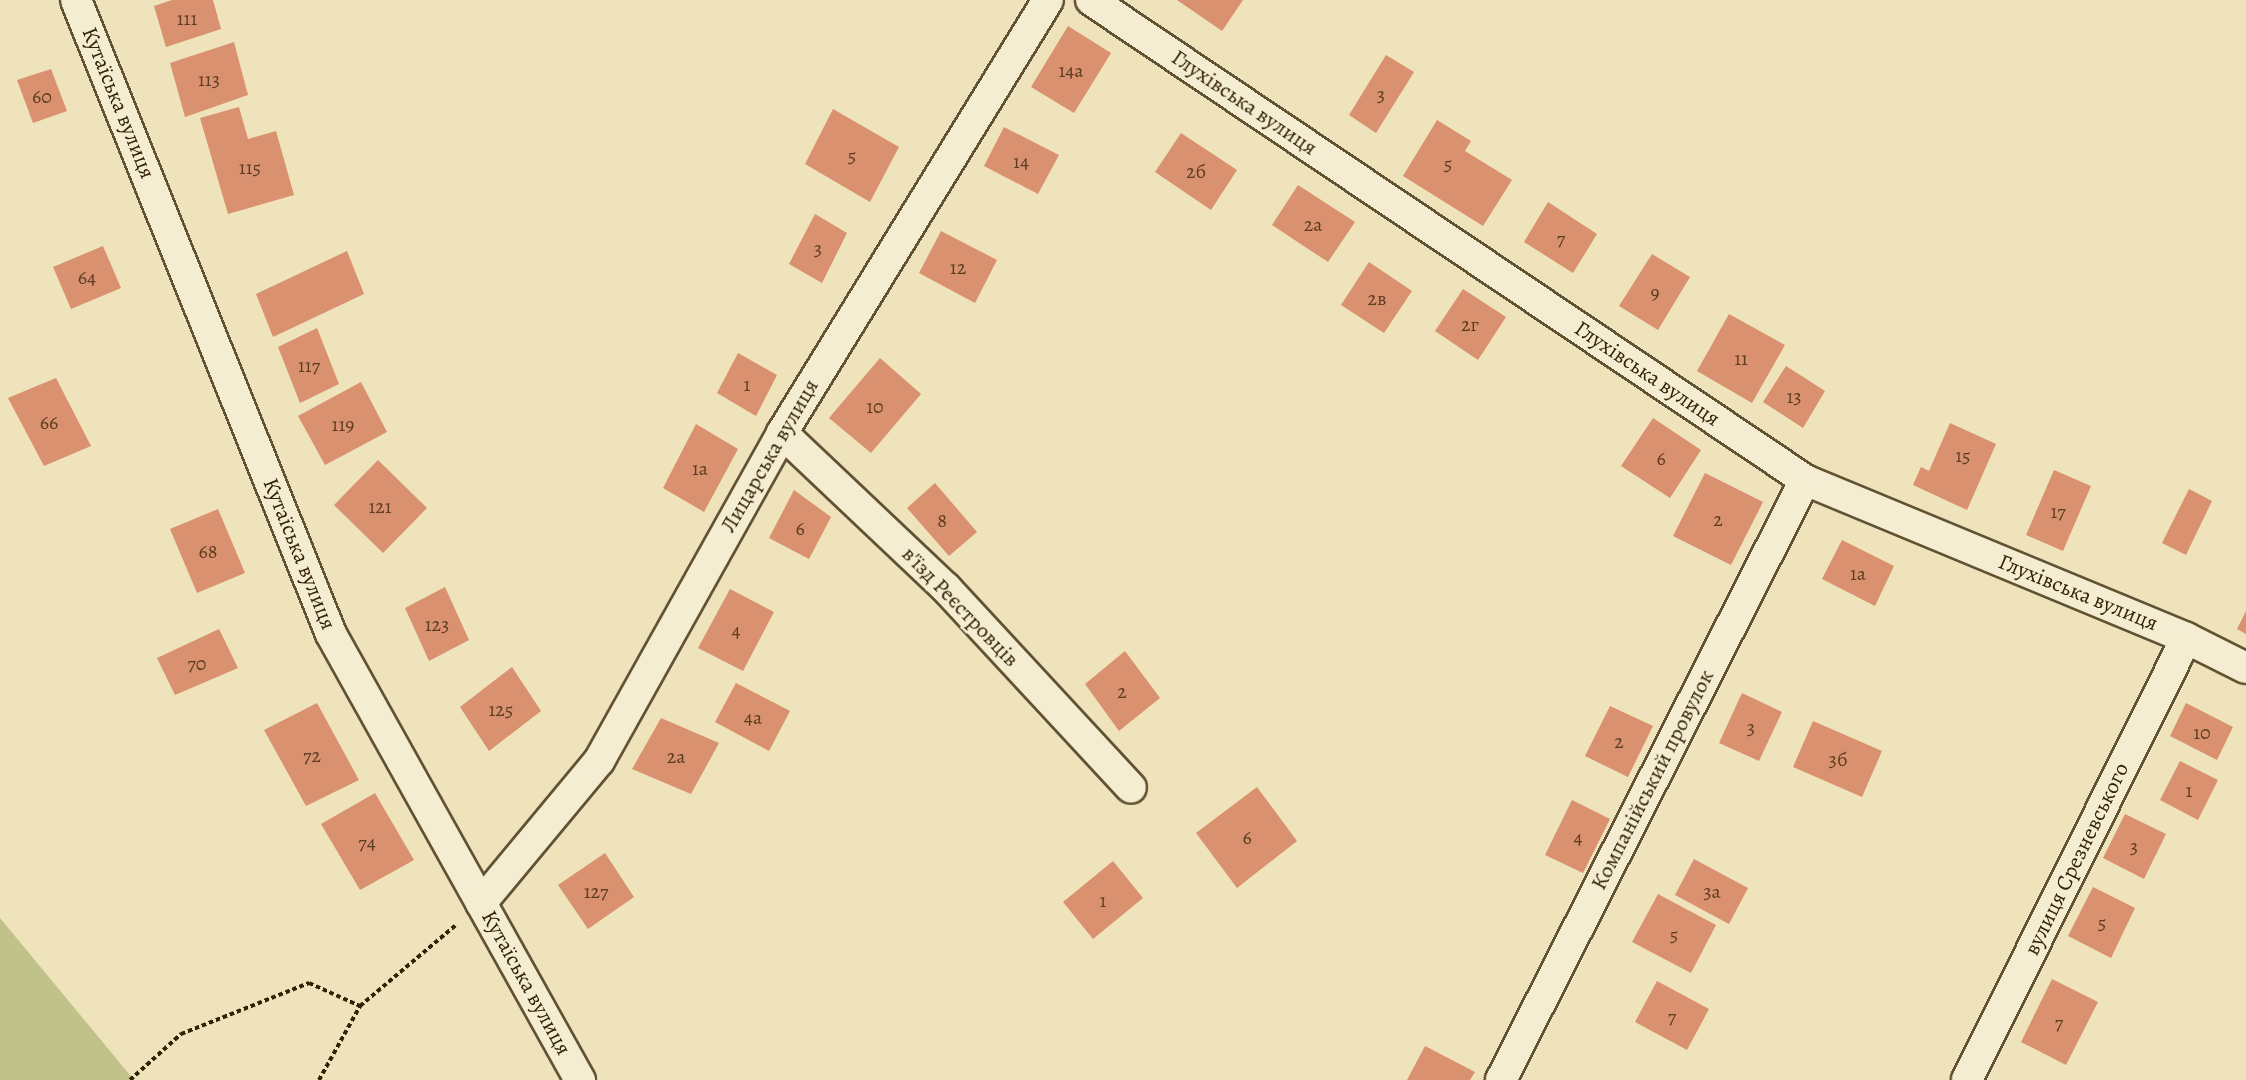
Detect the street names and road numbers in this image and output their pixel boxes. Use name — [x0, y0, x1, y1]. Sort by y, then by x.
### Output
street label: Кутаїська вулиця — [76, 23, 160, 183]
street label: Глухівська вулиця — [1166, 45, 1322, 161]
street label: Глухівська вулиця — [1569, 316, 1725, 432]
street label: Лицарська вулиця — [715, 375, 825, 537]
street label: Кутаїська вулиця — [257, 474, 341, 634]
street label: в'їзд Реєстровців — [896, 541, 1024, 673]
street label: Глухівська вулиця — [1994, 549, 2162, 637]
street label: Компанійський провулок — [1586, 665, 1720, 895]
street label: вулиця Срезневського — [2019, 758, 2135, 960]
street label: Кутаїська вулиця — [475, 906, 577, 1060]

